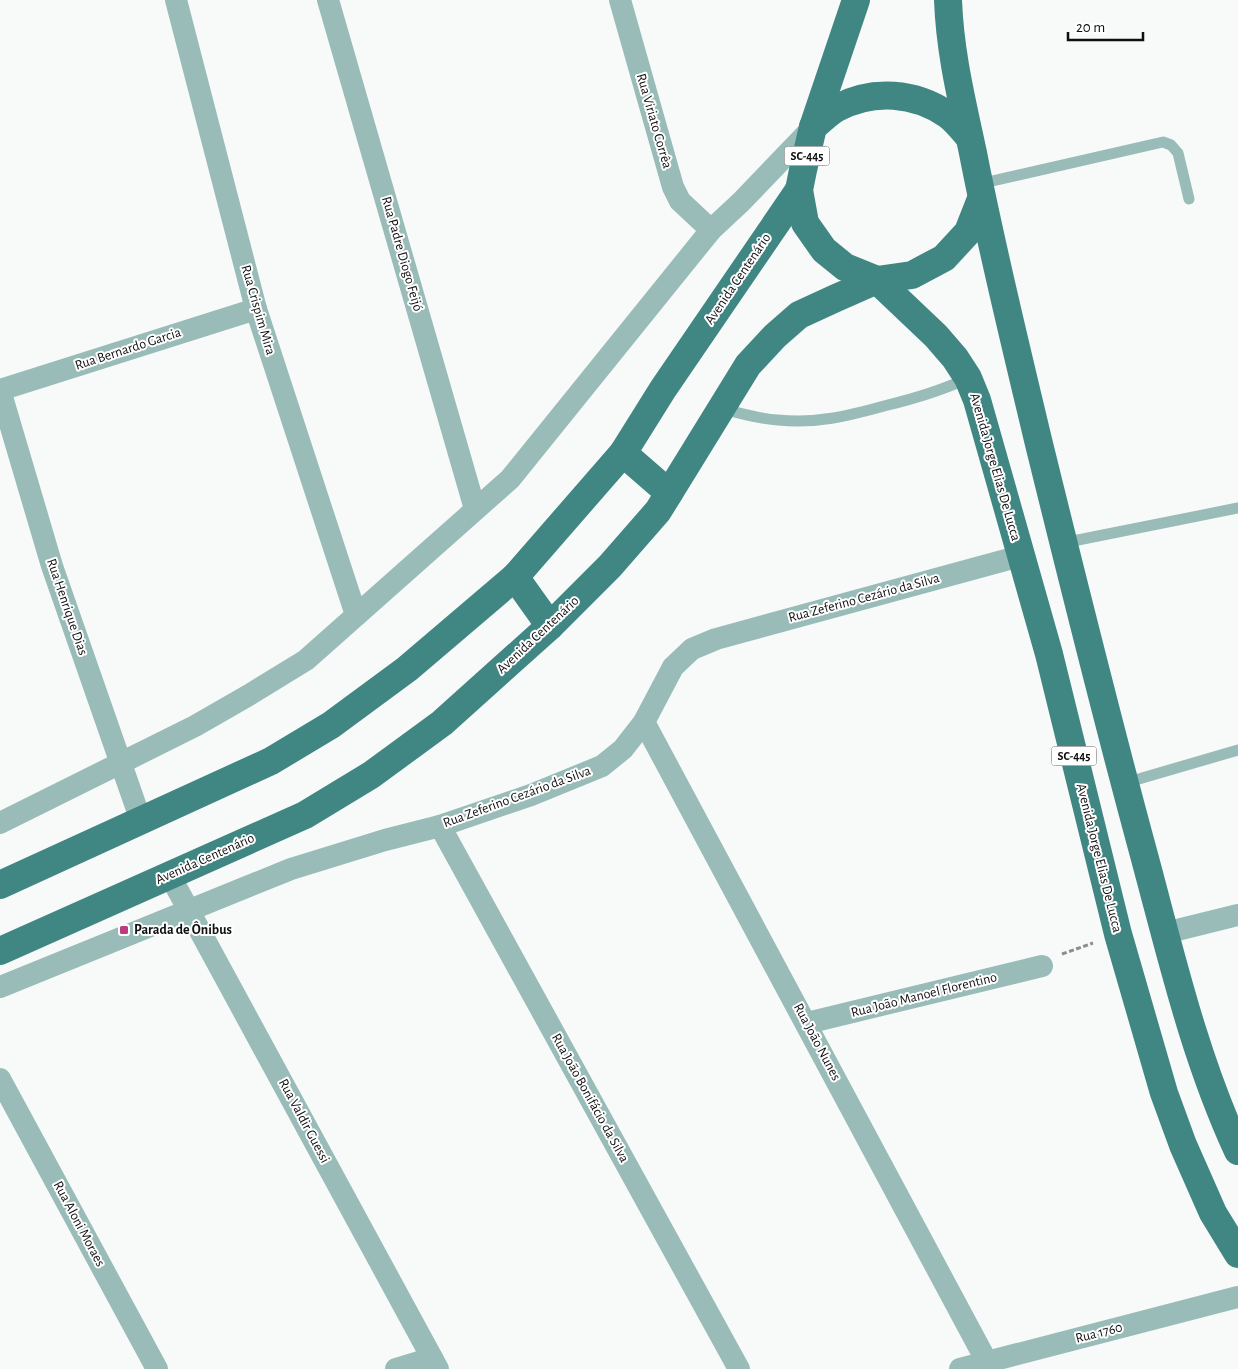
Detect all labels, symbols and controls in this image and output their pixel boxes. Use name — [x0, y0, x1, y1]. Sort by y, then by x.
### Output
scale bar — [1068, 10, 1143, 42]
text: 20 m — [1076, 20, 1105, 35]
street label: Rua Viriato Corrêa — [634, 72, 674, 171]
road number: SC-445 — [784, 146, 830, 166]
street label: Rua Padre Diogo Feijó — [379, 195, 425, 313]
street label: Avenida Centenário — [702, 231, 774, 327]
street label: Rua Crispim Mira — [238, 263, 278, 357]
street label: Rua Bernardo Garcia — [73, 325, 183, 373]
street label: Avenida Jorge Elias De Lucca — [967, 392, 1023, 543]
street label: Rua Henrique Dias — [44, 557, 90, 657]
street label: Rua Zeferino Cezário da Silva — [787, 571, 942, 625]
street label: Avenida Centenário — [494, 594, 582, 676]
road number: SC-445 — [1052, 746, 1096, 766]
street label: Rua Zeferino Cezário da Silva — [441, 764, 593, 830]
street label: Avenida Jorge Elias De Lucca — [1074, 782, 1124, 934]
street label: Avenida Centenário — [154, 831, 257, 887]
place label: Parada de Ônibus — [134, 921, 232, 937]
marker: Parada de Ônibus — [118, 924, 130, 936]
street label: Rua João Manoel Florentino — [850, 970, 999, 1020]
street label: Rua João Nunes — [791, 1001, 843, 1083]
street label: Rua João Bonifácio da Silva — [549, 1031, 631, 1165]
street label: Rua Valdir Guessi — [276, 1076, 332, 1166]
street label: Rua Aloni Moraes — [51, 1179, 107, 1269]
street label: Rua 1760 — [1074, 1320, 1124, 1346]

